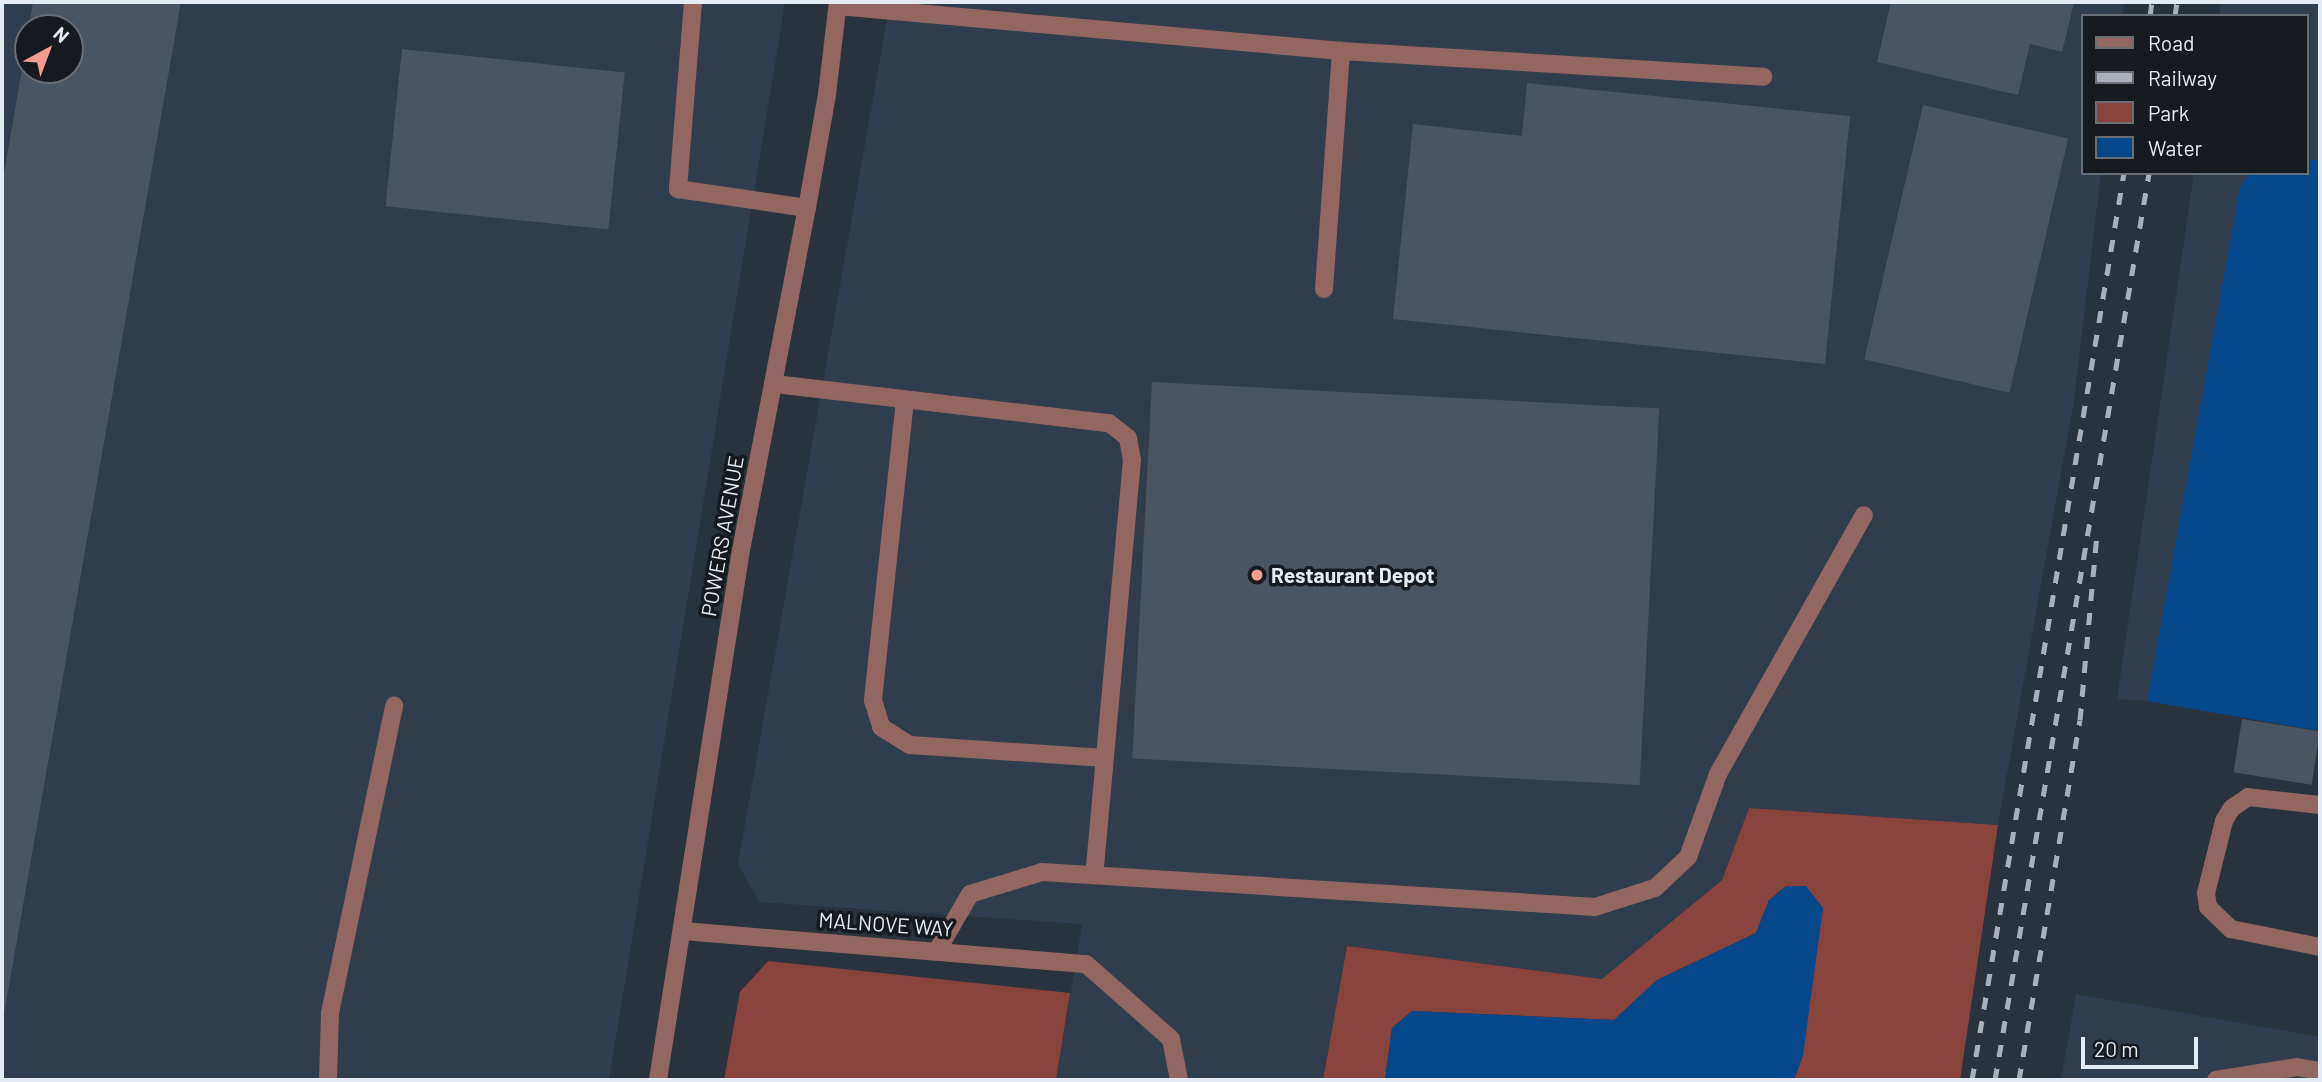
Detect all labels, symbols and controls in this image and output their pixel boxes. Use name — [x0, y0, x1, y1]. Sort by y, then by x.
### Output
north arrow — [14, 14, 84, 84]
legend — [2080, 14, 2308, 175]
text: N — [49, 21, 74, 47]
text: Road — [2148, 30, 2194, 55]
text: Railway — [2148, 65, 2217, 90]
text: Park — [2148, 100, 2189, 125]
text: Water — [2148, 135, 2202, 160]
street label: POWERS AVENUE — [695, 454, 749, 618]
place label: Restaurant Depot — [1271, 562, 1434, 588]
marker: Restaurant Depot — [1249, 567, 1265, 583]
street label: MALNOVE WAY — [818, 907, 954, 941]
scale bar — [2084, 1023, 2201, 1066]
text: 20 m — [2094, 1036, 2139, 1061]

